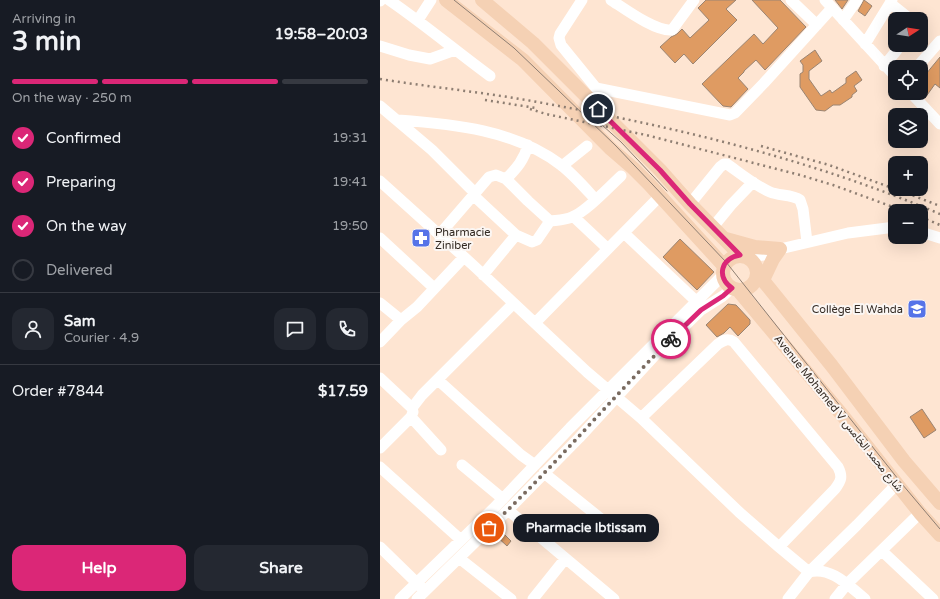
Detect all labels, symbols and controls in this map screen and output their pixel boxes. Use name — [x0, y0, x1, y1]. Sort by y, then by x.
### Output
text: Arriving in — [12, 11, 76, 27]
north arrow — [888, 12, 928, 52]
map controls — [888, 12, 928, 244]
text: 19:58–20:03 — [275, 25, 368, 43]
text: 3 min — [12, 26, 81, 57]
button: locate — [888, 60, 928, 100]
text: On the way · 250 m — [12, 90, 132, 106]
pin — [581, 92, 615, 126]
icon: home — [587, 98, 609, 120]
button: layers — [888, 108, 928, 148]
icon: check — [12, 127, 34, 149]
text: Confirmed — [46, 129, 121, 147]
text: 19:31 — [332, 130, 368, 146]
button: + — [888, 156, 928, 196]
icon: check — [12, 171, 34, 193]
text: Preparing — [46, 173, 116, 191]
text: 19:41 — [332, 174, 368, 190]
button: − — [888, 204, 928, 244]
icon: check — [12, 215, 34, 237]
text: On the way — [46, 217, 126, 235]
text: 19:50 — [332, 218, 368, 234]
place label: Pharmacie Ziniber — [435, 226, 491, 252]
pharmacy icon: Pharmacie Ziniber — [410, 227, 432, 249]
text: Delivered — [46, 261, 113, 279]
school or university icon: Collège El Wahda — [906, 298, 928, 320]
place label: Collège El Wahda — [812, 303, 903, 316]
button: person — [12, 308, 54, 350]
button: chat — [274, 308, 316, 350]
button: phone — [326, 308, 368, 350]
text: Sam — [64, 312, 95, 330]
courier — [651, 319, 691, 359]
icon: bike — [660, 328, 682, 350]
text: Courier · 4.9 — [64, 330, 139, 346]
street label: Avenue Mohamed V شارع محمد الخامس — [771, 332, 906, 495]
text: Order #7844 — [12, 382, 104, 400]
text: $17.59 — [318, 382, 368, 400]
pin — [472, 511, 506, 545]
callout: Pharmacie Ibtissam — [513, 514, 659, 542]
icon: bag — [478, 517, 500, 539]
text: Pharmacie Ibtissam — [526, 520, 646, 536]
button: Help — [12, 545, 186, 591]
button: Share — [194, 545, 368, 591]

